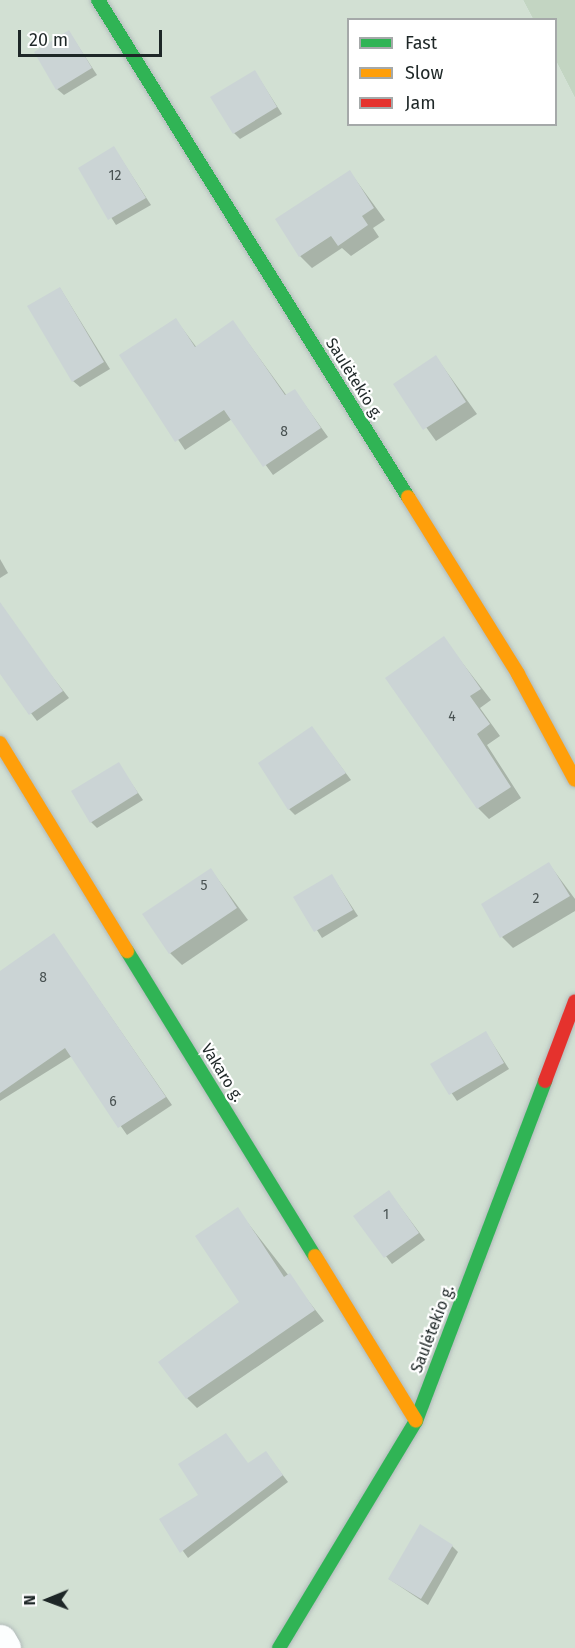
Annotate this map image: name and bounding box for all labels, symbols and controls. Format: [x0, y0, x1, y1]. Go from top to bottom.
scale bar [21, 18, 165, 56]
legend [347, 18, 557, 126]
text: 20 m [29, 29, 68, 51]
text: Fast [405, 32, 437, 54]
text: Slow [405, 62, 443, 84]
text: Jam [405, 92, 436, 114]
house number: 12 [109, 168, 121, 184]
street label: Saulėtekio g. [321, 335, 387, 423]
house number: 8 [280, 424, 288, 440]
house number: 4 [448, 709, 456, 725]
house number: 5 [200, 878, 208, 894]
house number: 2 [533, 891, 539, 907]
house number: 8 [39, 970, 47, 986]
street label: Vakaro g. [197, 1040, 247, 1106]
house number: 6 [109, 1094, 117, 1110]
house number: 1 [383, 1207, 389, 1223]
street label: Saulėtekio g. [407, 1282, 459, 1376]
north arrow [18, 1570, 78, 1630]
text: N [20, 1595, 39, 1606]

